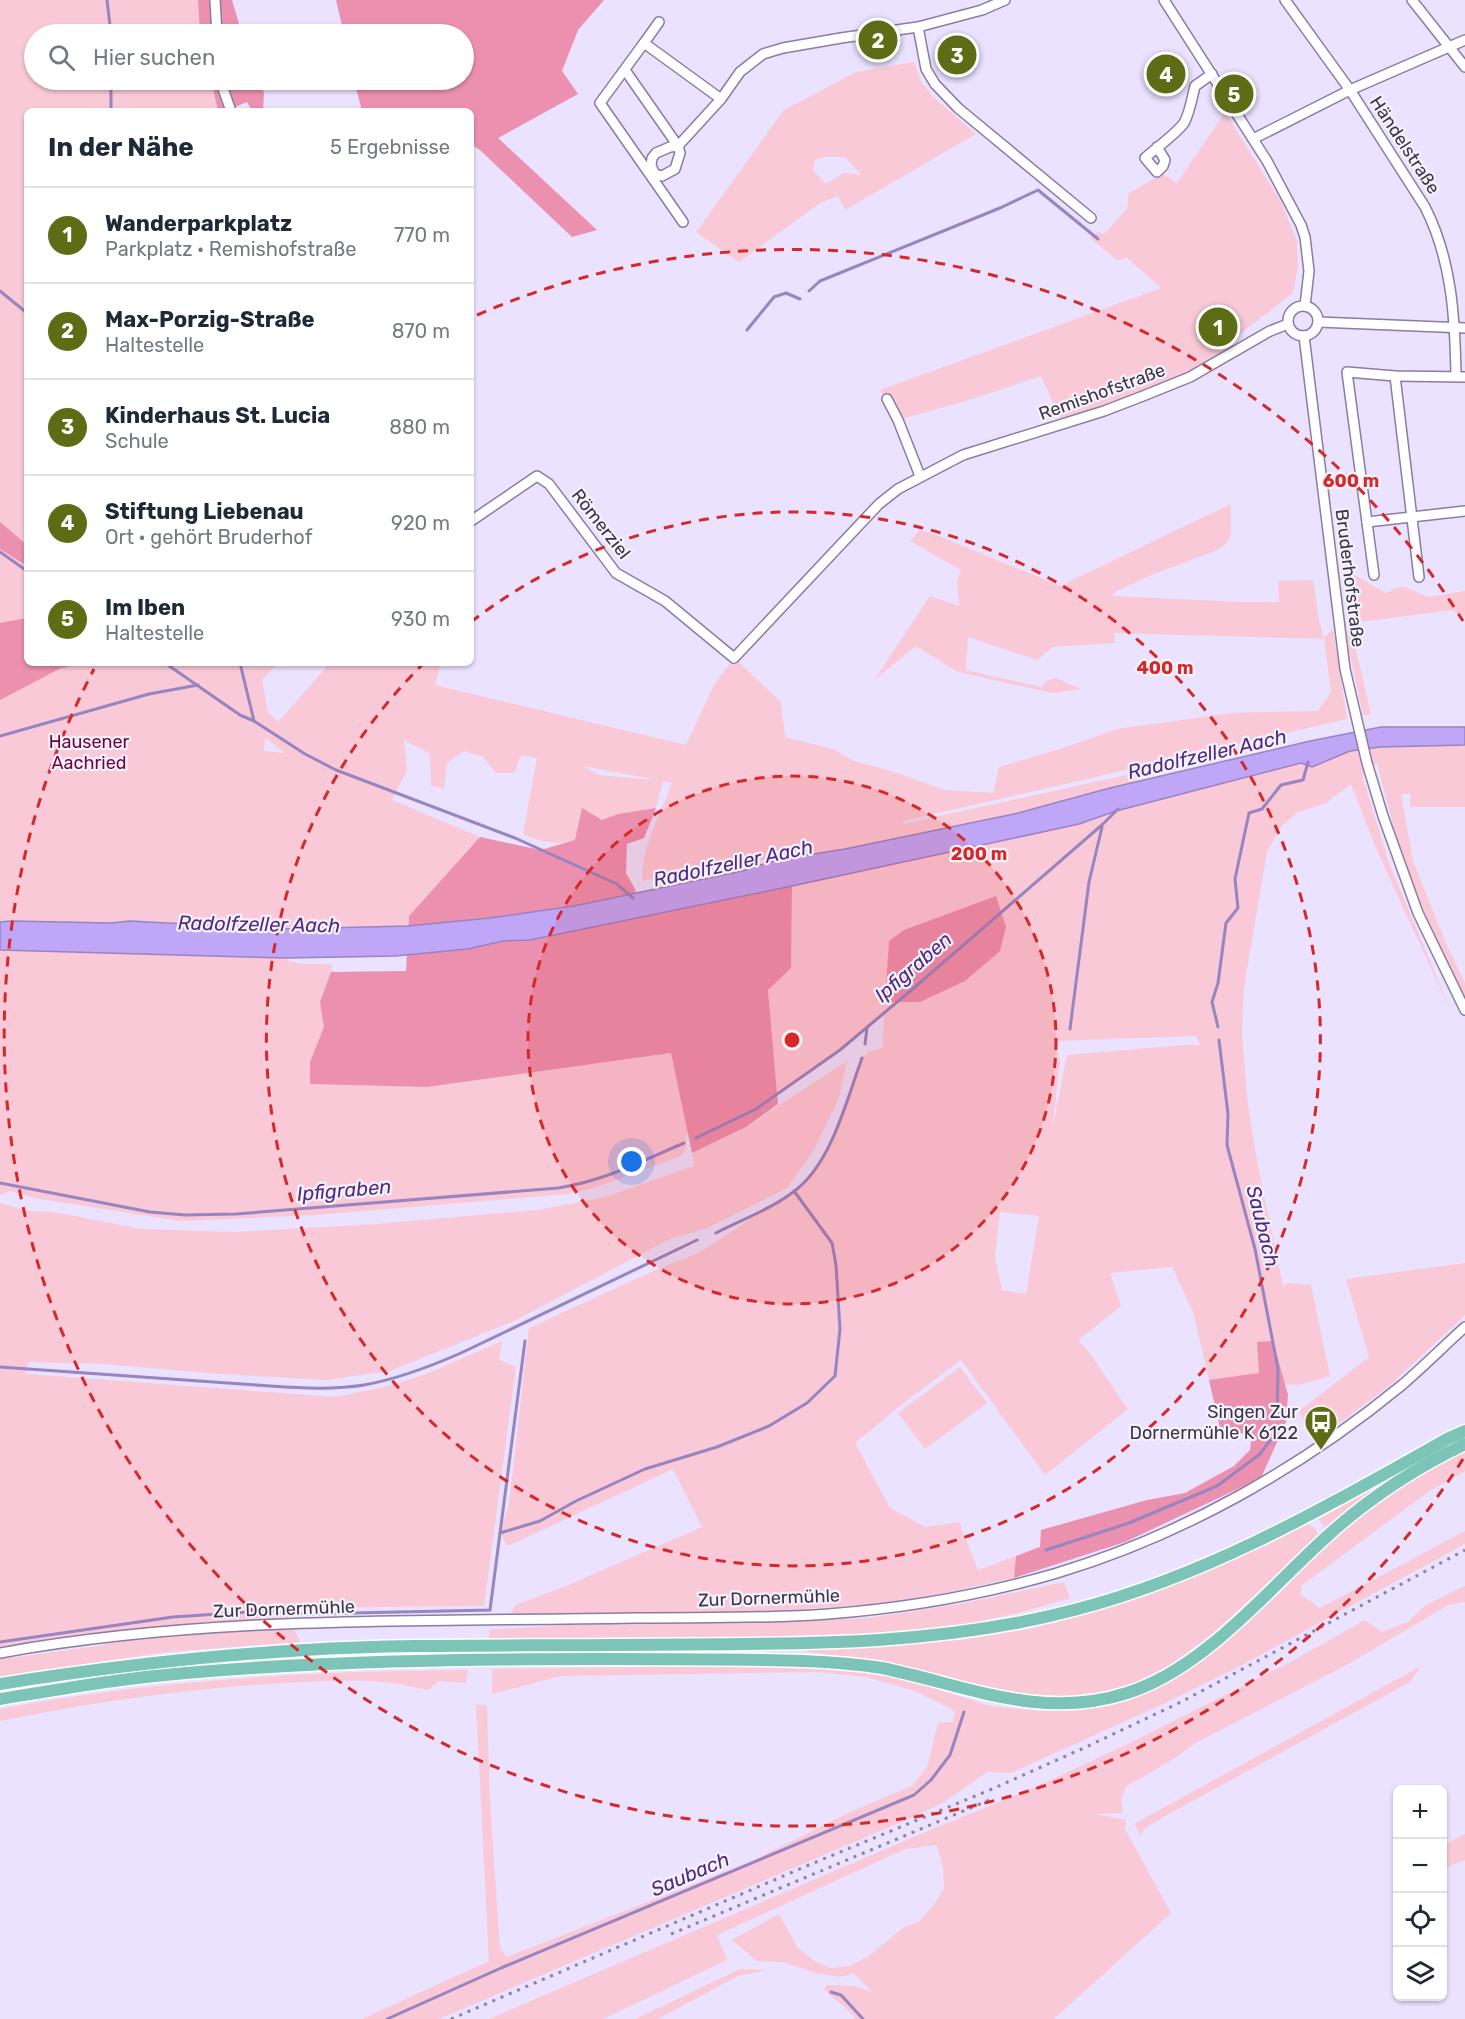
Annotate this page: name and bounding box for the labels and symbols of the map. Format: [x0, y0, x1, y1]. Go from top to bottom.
pin: 2 [858, 18, 898, 63]
pin: 3 [938, 32, 976, 78]
pin: 4 [1146, 52, 1186, 97]
pin: 5 [1214, 72, 1254, 116]
street label: Händelstraße [1365, 92, 1445, 198]
pin: 1 [1198, 304, 1238, 350]
street label: Remishofstraße [1036, 359, 1168, 425]
text: 600 m [1323, 470, 1379, 492]
street label: Römerziel [567, 485, 635, 563]
street label: Bruderhofstraße [1331, 508, 1369, 648]
text: 400 m [1136, 657, 1194, 679]
water label: Radolfzeller Aach [1125, 724, 1289, 784]
park label: Hausener Aachried [49, 731, 130, 774]
water label: Radolfzeller Aach [651, 834, 815, 892]
text: 200 m [951, 843, 1007, 865]
water label: Radolfzeller Aach [177, 911, 341, 937]
water label: Ipfigraben [869, 927, 957, 1007]
centre of rings [782, 1030, 802, 1050]
your location [617, 1147, 646, 1176]
water label: Ipfigraben [296, 1174, 392, 1206]
water label: Saubach [1241, 1183, 1285, 1269]
place label: Singen Zur Dornermühle K 6122 [1130, 1401, 1298, 1444]
bus stop icon: Singen Zur Dornermühle K 6122 [1303, 1404, 1339, 1451]
street label: Zur Dornermühle [698, 1585, 840, 1611]
street label: Zur Dornermühle [213, 1596, 355, 1622]
water label: Saubach [647, 1847, 733, 1901]

